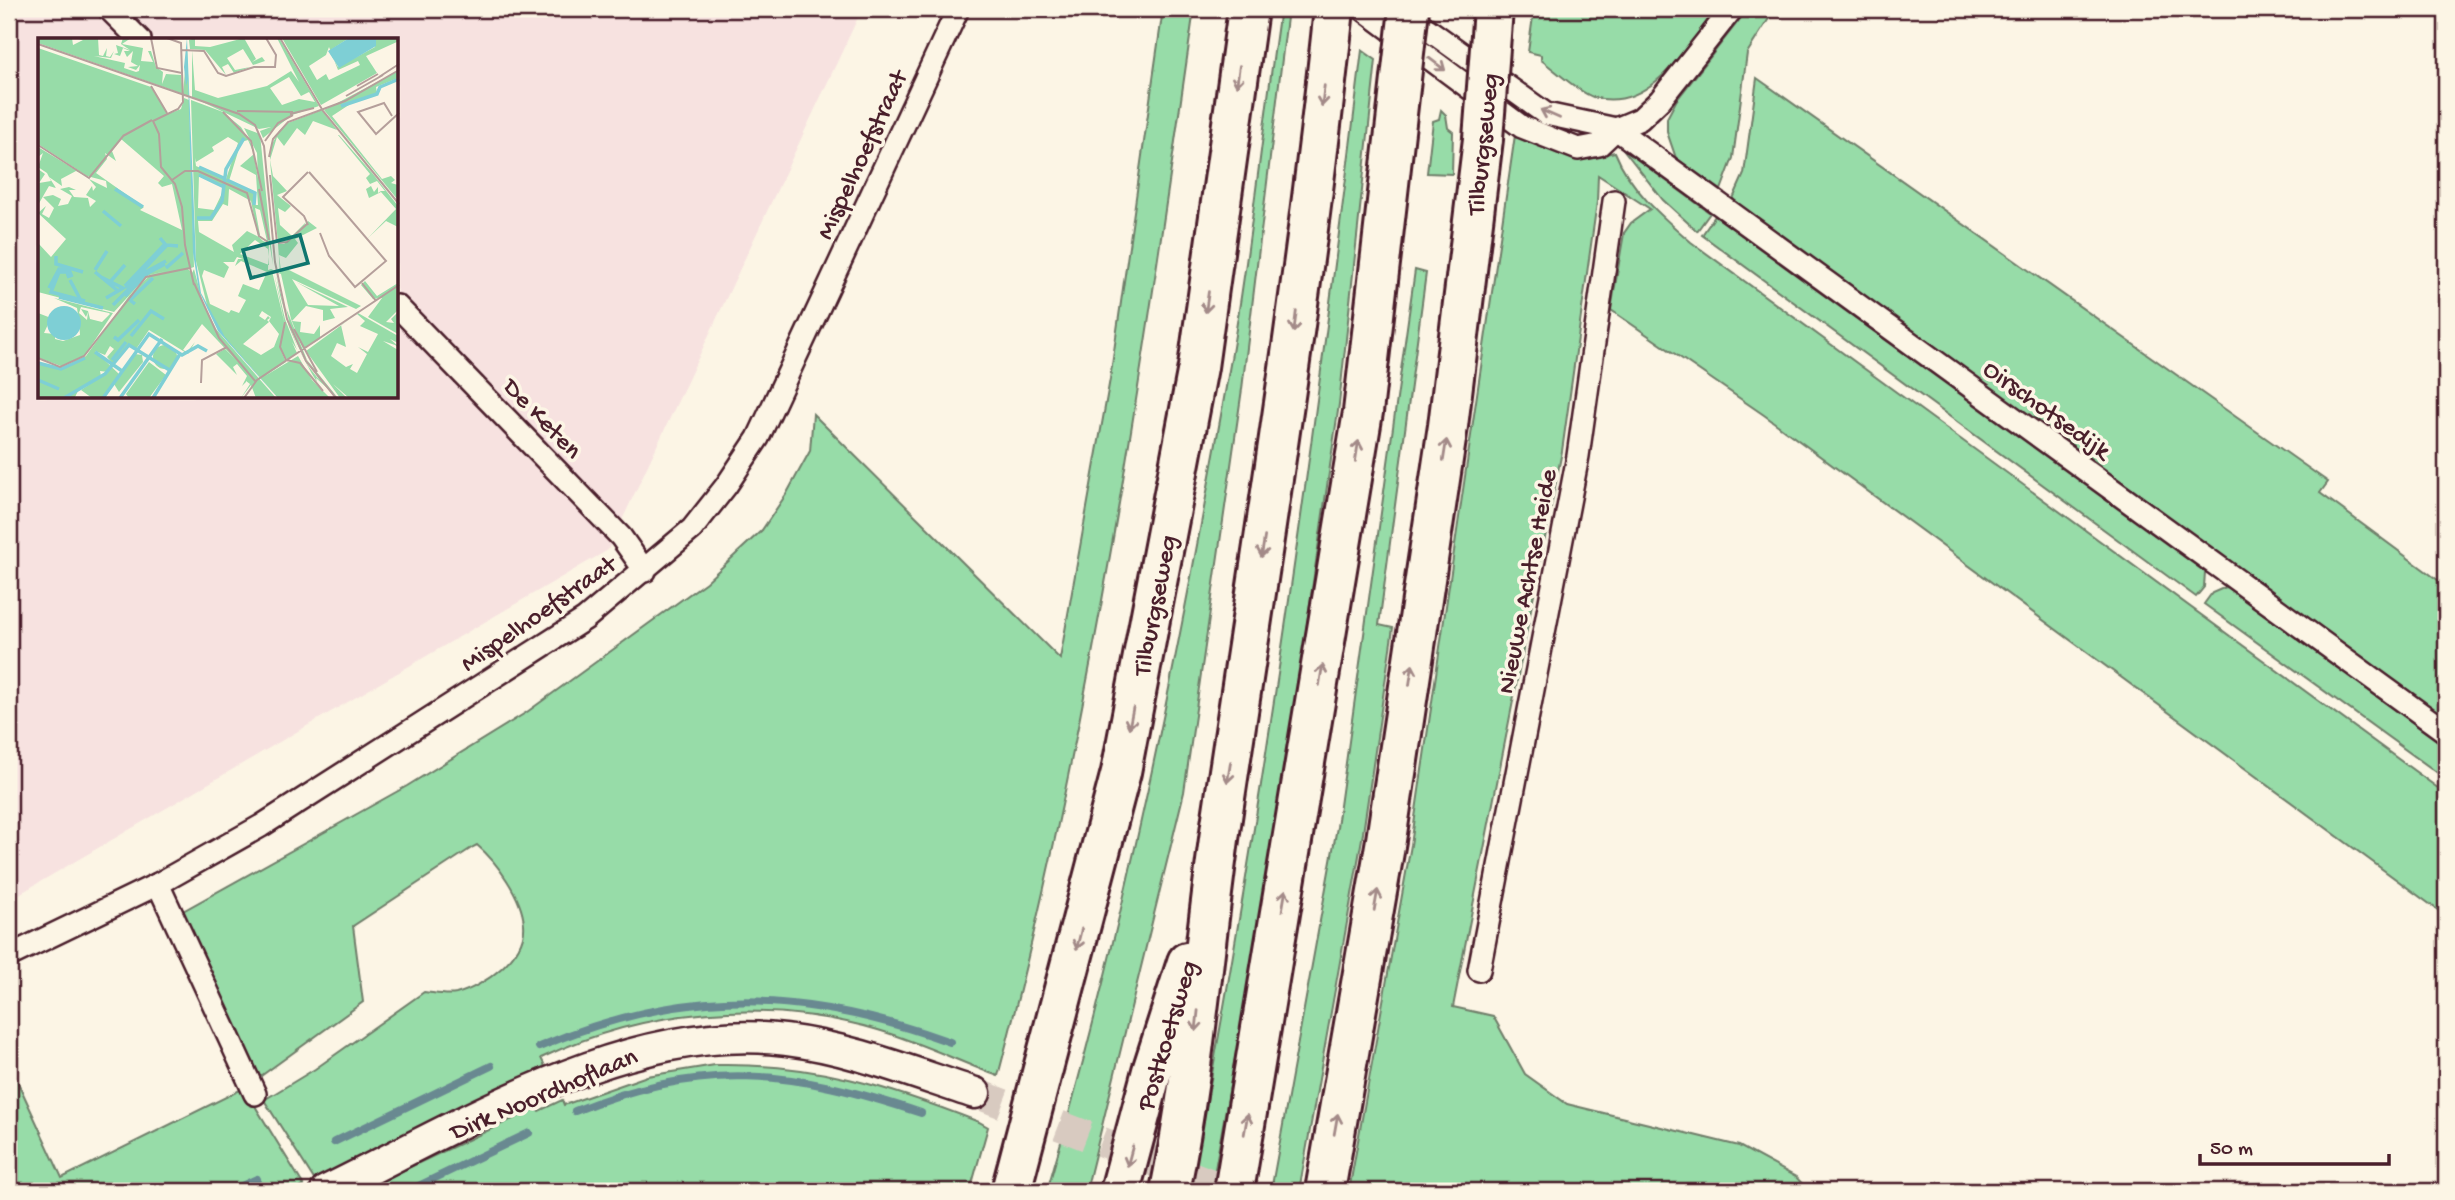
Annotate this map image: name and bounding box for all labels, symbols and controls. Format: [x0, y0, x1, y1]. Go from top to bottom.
inset map [38, 38, 399, 399]
one-way arrow [1427, 57, 1446, 71]
street label: Mispelhoefstraat [811, 64, 918, 245]
one-way arrow [1232, 64, 1245, 87]
street label: Tilburgseweg [1462, 72, 1508, 219]
one-way arrow [1317, 84, 1330, 107]
one-way arrow [1540, 107, 1561, 120]
one-way arrow [1200, 290, 1213, 313]
one-way arrow [1289, 310, 1302, 333]
street label: Oirschotsedijk [1976, 355, 2117, 470]
street label: De Keten [493, 372, 587, 468]
one-way arrow [1439, 439, 1452, 462]
one-way arrow [1351, 440, 1364, 463]
street label: Nieuwe Achtse Heide [1492, 466, 1567, 697]
street label: Tilburgseweg [1128, 533, 1186, 681]
one-way arrow [1256, 535, 1269, 558]
street label: Mispelhoefstraat [456, 549, 625, 681]
one-way arrow [1315, 664, 1328, 687]
one-way arrow [1405, 664, 1418, 687]
one-way arrow [1124, 706, 1138, 729]
one-way arrow [1222, 760, 1235, 783]
one-way arrow [1278, 889, 1291, 912]
one-way arrow [1370, 889, 1383, 912]
one-way arrow [1072, 928, 1085, 950]
street label: Postkoetsweg [1132, 958, 1207, 1116]
one-way arrow [1191, 1009, 1204, 1032]
street label: Dirk Noordhoflaan [445, 1042, 644, 1150]
one-way arrow [1240, 1113, 1253, 1136]
one-way arrow [1330, 1113, 1343, 1136]
scale bar [2200, 1123, 2388, 1167]
text: 50 m [2210, 1138, 2253, 1163]
one-way arrow [1122, 1145, 1135, 1167]

